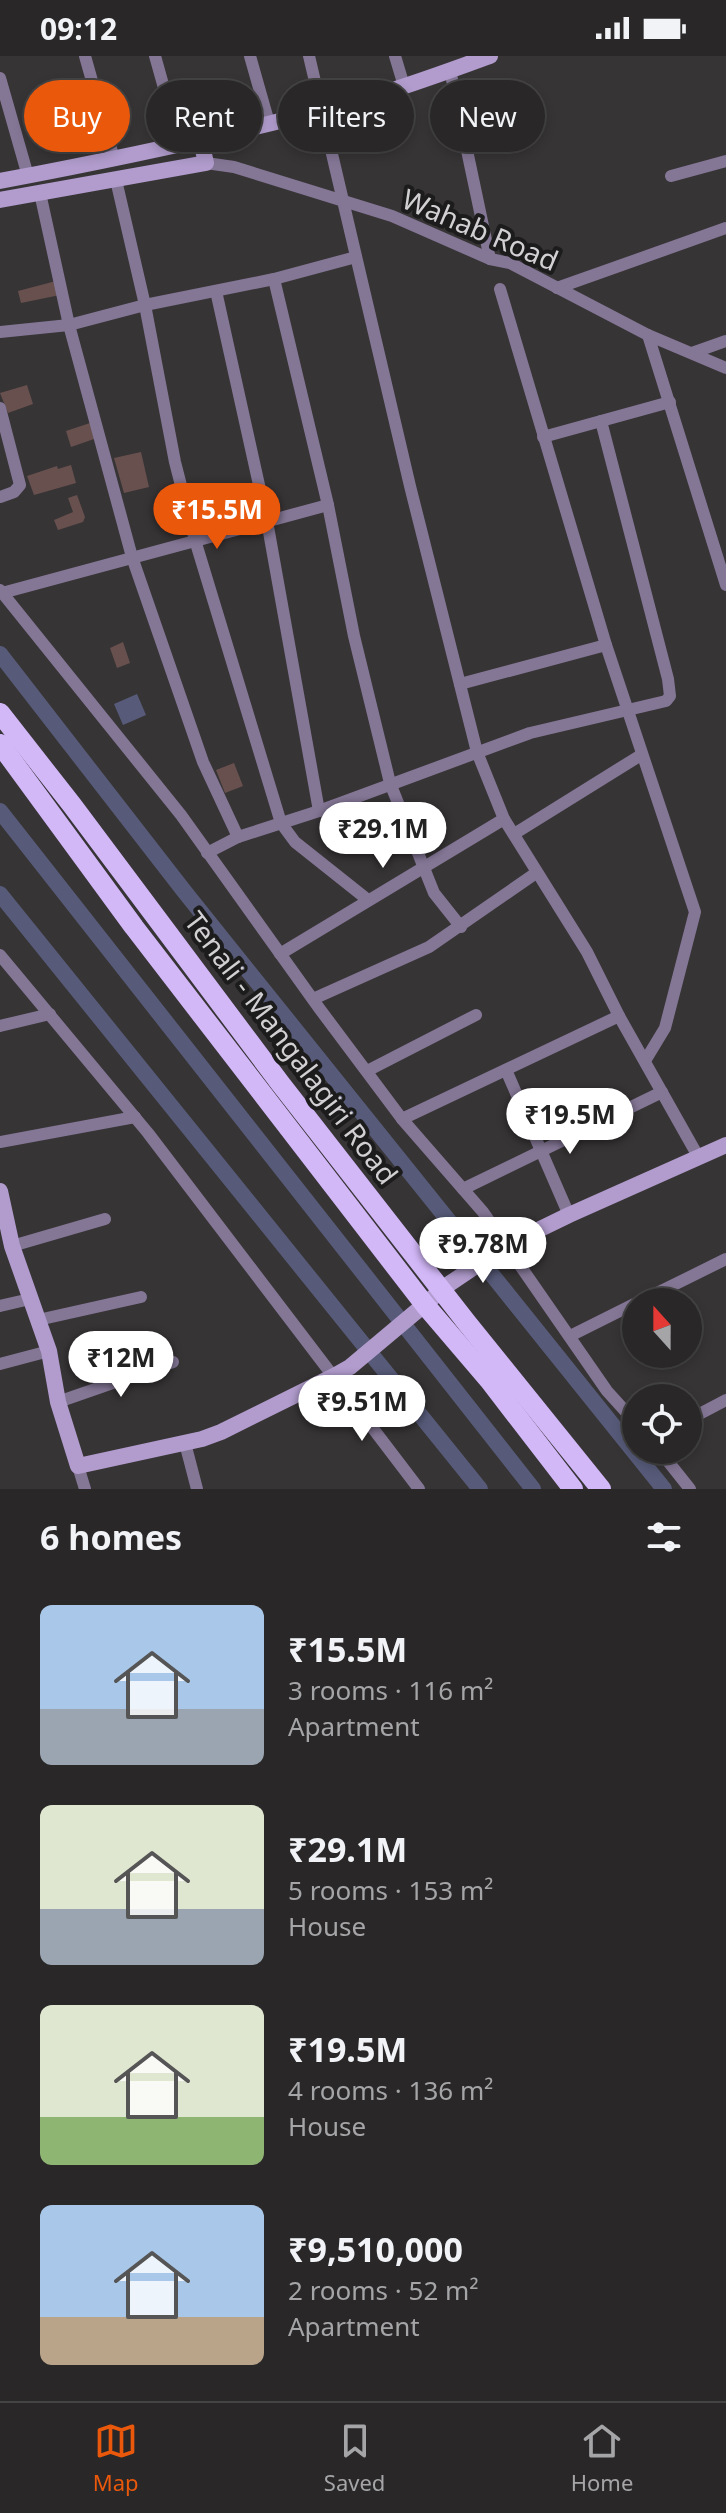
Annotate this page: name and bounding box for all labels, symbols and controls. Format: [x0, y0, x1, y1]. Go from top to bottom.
text: 09:12 [40, 8, 117, 49]
chip: Buy [24, 80, 130, 152]
chip: Rent [146, 80, 262, 152]
chip: Filters [278, 80, 414, 152]
chip: New [430, 80, 545, 152]
street label: Wahab Road [397, 179, 564, 279]
pin: ₹15.5M [152, 483, 282, 551]
text: ₹15.5M [171, 491, 263, 527]
pin: ₹29.1M [318, 802, 448, 870]
text: ₹29.1M [337, 810, 429, 846]
street label: Tenali - Mangalagiri Road [177, 903, 407, 1192]
pin: ₹19.5M [505, 1088, 635, 1156]
text: ₹19.5M [524, 1096, 616, 1132]
pin: ₹9.78M [418, 1217, 548, 1285]
text: ₹9.78M [437, 1225, 529, 1261]
north arrow [622, 1288, 702, 1368]
map controls [622, 1288, 702, 1464]
pin: ₹12M [74, 1331, 168, 1399]
text: ₹12M [86, 1339, 156, 1375]
pin: ₹9.51M [297, 1375, 427, 1443]
text: ₹9.51M [316, 1383, 408, 1419]
button: locate [622, 1384, 702, 1464]
text: 6 homes [40, 1514, 182, 1560]
icon: filters [642, 1515, 686, 1559]
text: ₹15.5M [288, 1626, 407, 1672]
icon: home [104, 1637, 200, 1733]
text: 3 rooms · 116 m² [288, 1672, 493, 1708]
text: Apartment [288, 1708, 420, 1744]
text: ₹29.1M [288, 1826, 407, 1872]
icon: home [104, 1837, 200, 1933]
text: 5 rooms · 153 m² [288, 1872, 493, 1908]
text: House [288, 1908, 366, 1944]
text: ₹19.5M [288, 2026, 407, 2072]
icon: home [104, 2037, 200, 2133]
text: 4 rooms · 136 m² [288, 2072, 493, 2108]
text: House [288, 2108, 366, 2144]
text: ₹9,510,000 [288, 2226, 463, 2272]
icon: home [104, 2237, 200, 2333]
text: 2 rooms · 52 m² [288, 2272, 478, 2308]
text: Apartment [288, 2308, 420, 2344]
tab: Map [93, 2419, 139, 2497]
tab: Saved [324, 2419, 385, 2497]
tab: Home [571, 2419, 633, 2497]

